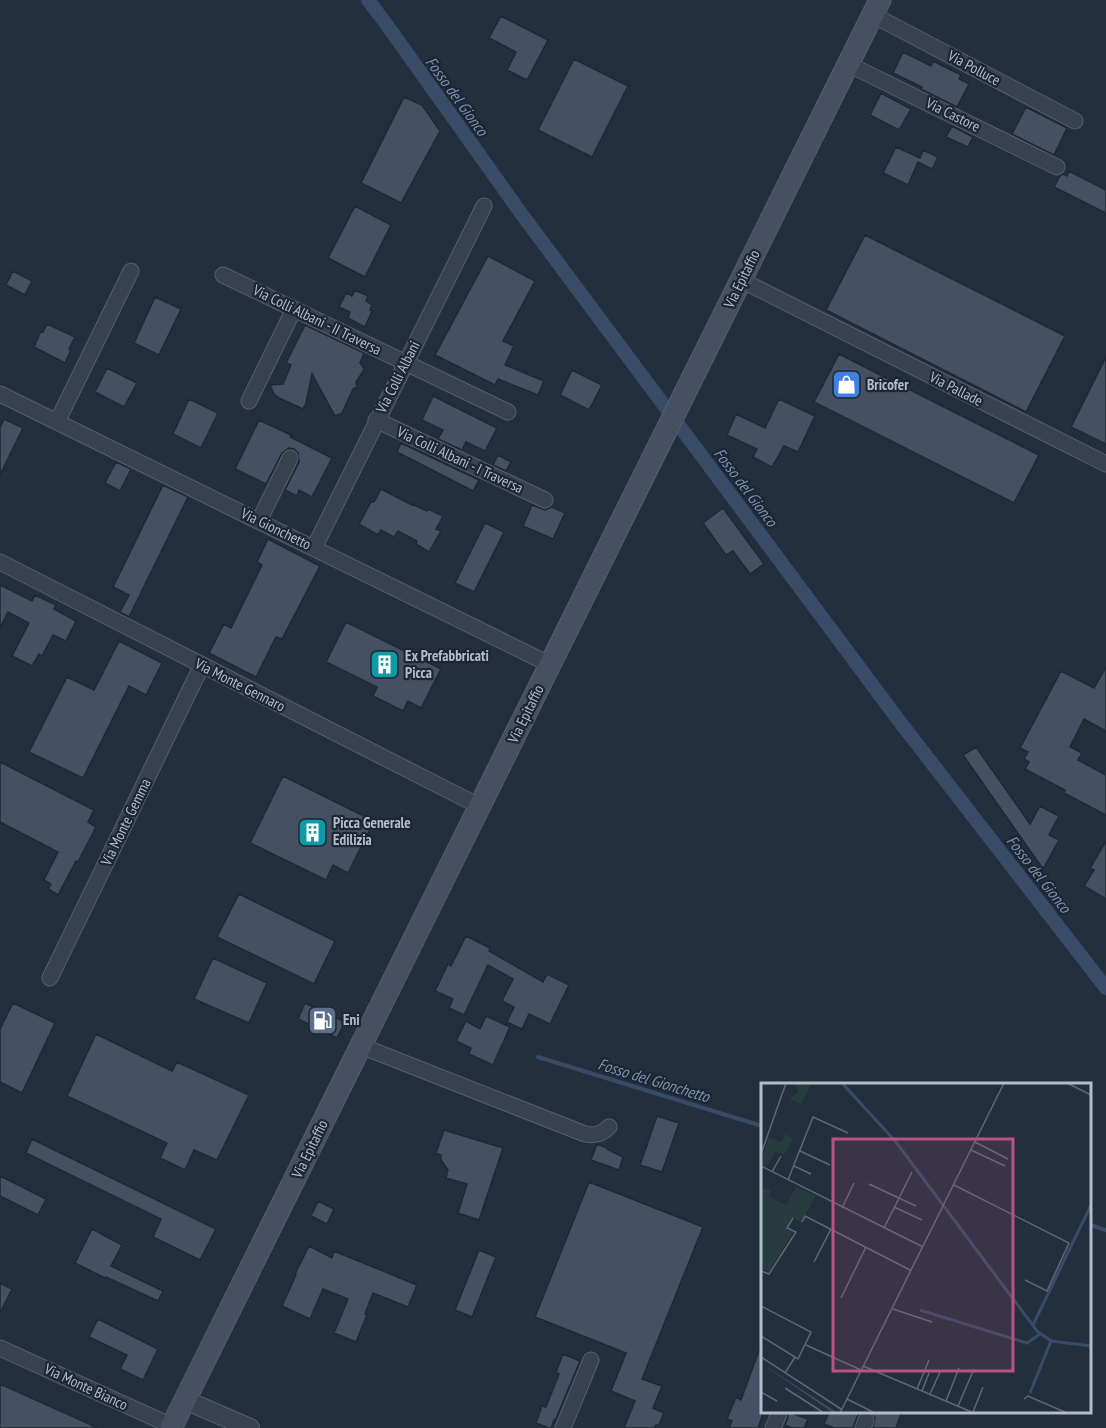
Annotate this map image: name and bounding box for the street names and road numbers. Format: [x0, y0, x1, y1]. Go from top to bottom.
street label: Via Polluce [944, 45, 1004, 89]
street label: Via Castore [922, 93, 983, 136]
street label: Via Epitaffio [719, 246, 764, 312]
street label: Via Colli Albani - II Traversa [249, 280, 384, 359]
street label: Via Colli Albani [371, 338, 424, 417]
street label: Via Pallade [925, 367, 986, 410]
street label: Via Colli Albani - I Traversa [393, 422, 526, 497]
street label: Via Gionchetto [237, 503, 314, 554]
street label: Via Monte Gennaro [191, 653, 289, 715]
street label: Via Epitaffio [503, 681, 548, 747]
street label: Via Monte Gemma [96, 775, 155, 869]
street label: Via Epitaffio [287, 1116, 332, 1182]
street label: Via Monte Bianco [41, 1359, 131, 1414]

